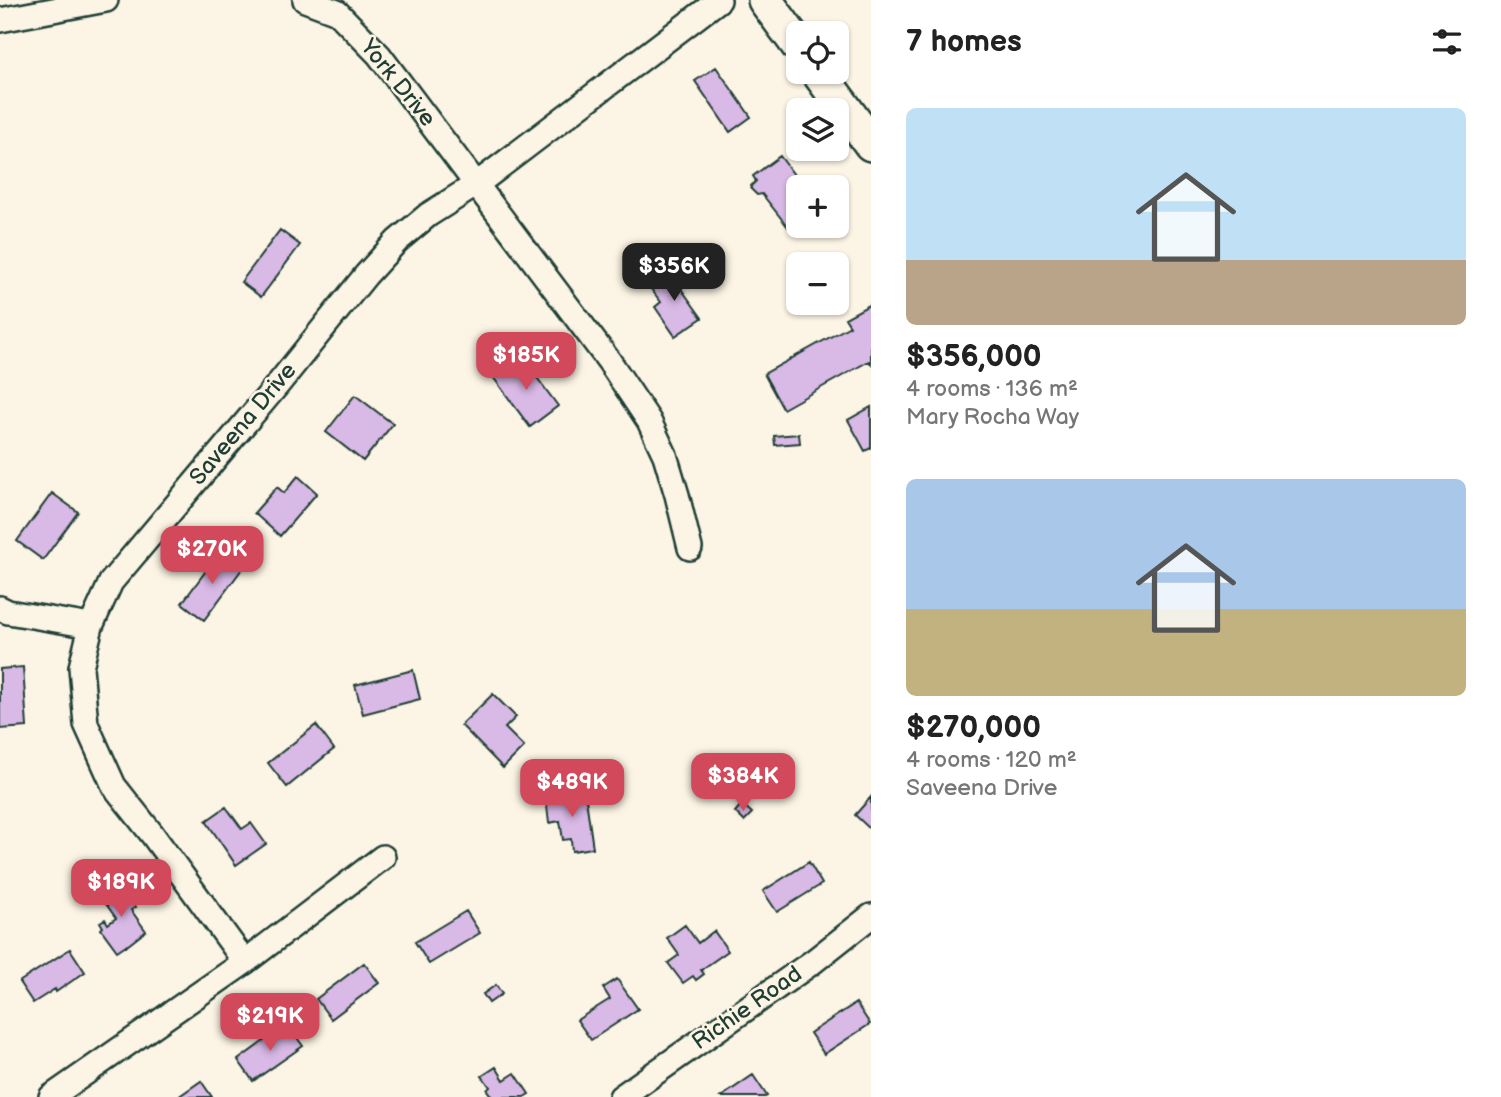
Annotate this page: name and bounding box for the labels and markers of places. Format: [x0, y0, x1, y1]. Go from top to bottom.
pin: $356K [625, 244, 723, 303]
pin: $185K [477, 332, 575, 392]
pin: $270K [163, 526, 261, 586]
pin: $384K [694, 754, 792, 813]
pin: $489K [523, 760, 621, 819]
pin: $189K [72, 860, 170, 919]
pin: $219K [221, 993, 319, 1053]

